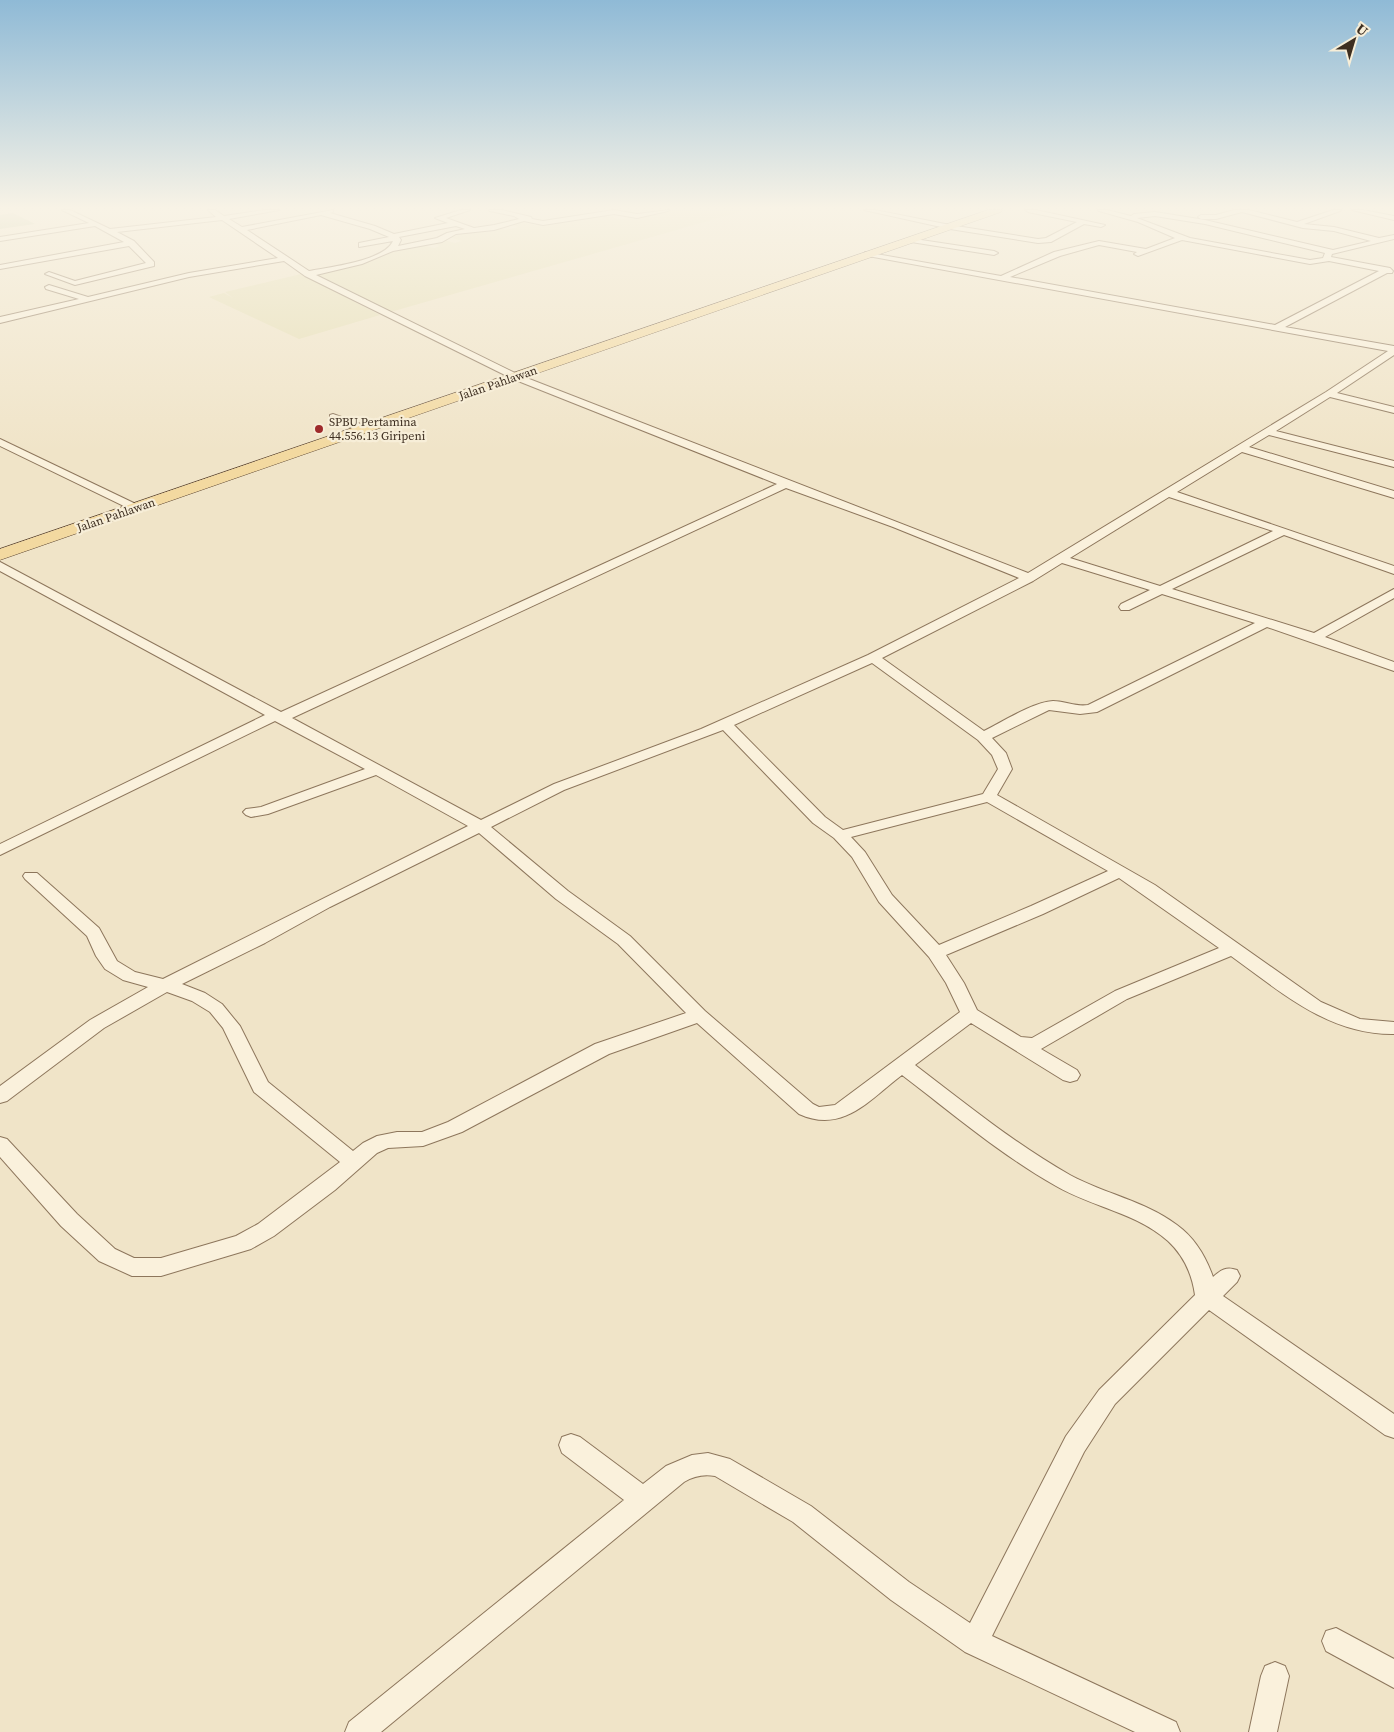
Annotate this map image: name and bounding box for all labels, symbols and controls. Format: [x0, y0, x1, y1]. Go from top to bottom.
north arrow [1329, 15, 1379, 65]
text: U [1352, 19, 1372, 41]
street label: Jalan Pahlawan [456, 362, 539, 404]
place label: SPBU Pertamina 44.556.13 Giripeni [329, 414, 426, 444]
marker: SPBU Pertamina 44.556.13 Giripeni [313, 423, 325, 435]
street label: Jalan Pahlawan [74, 494, 157, 536]

